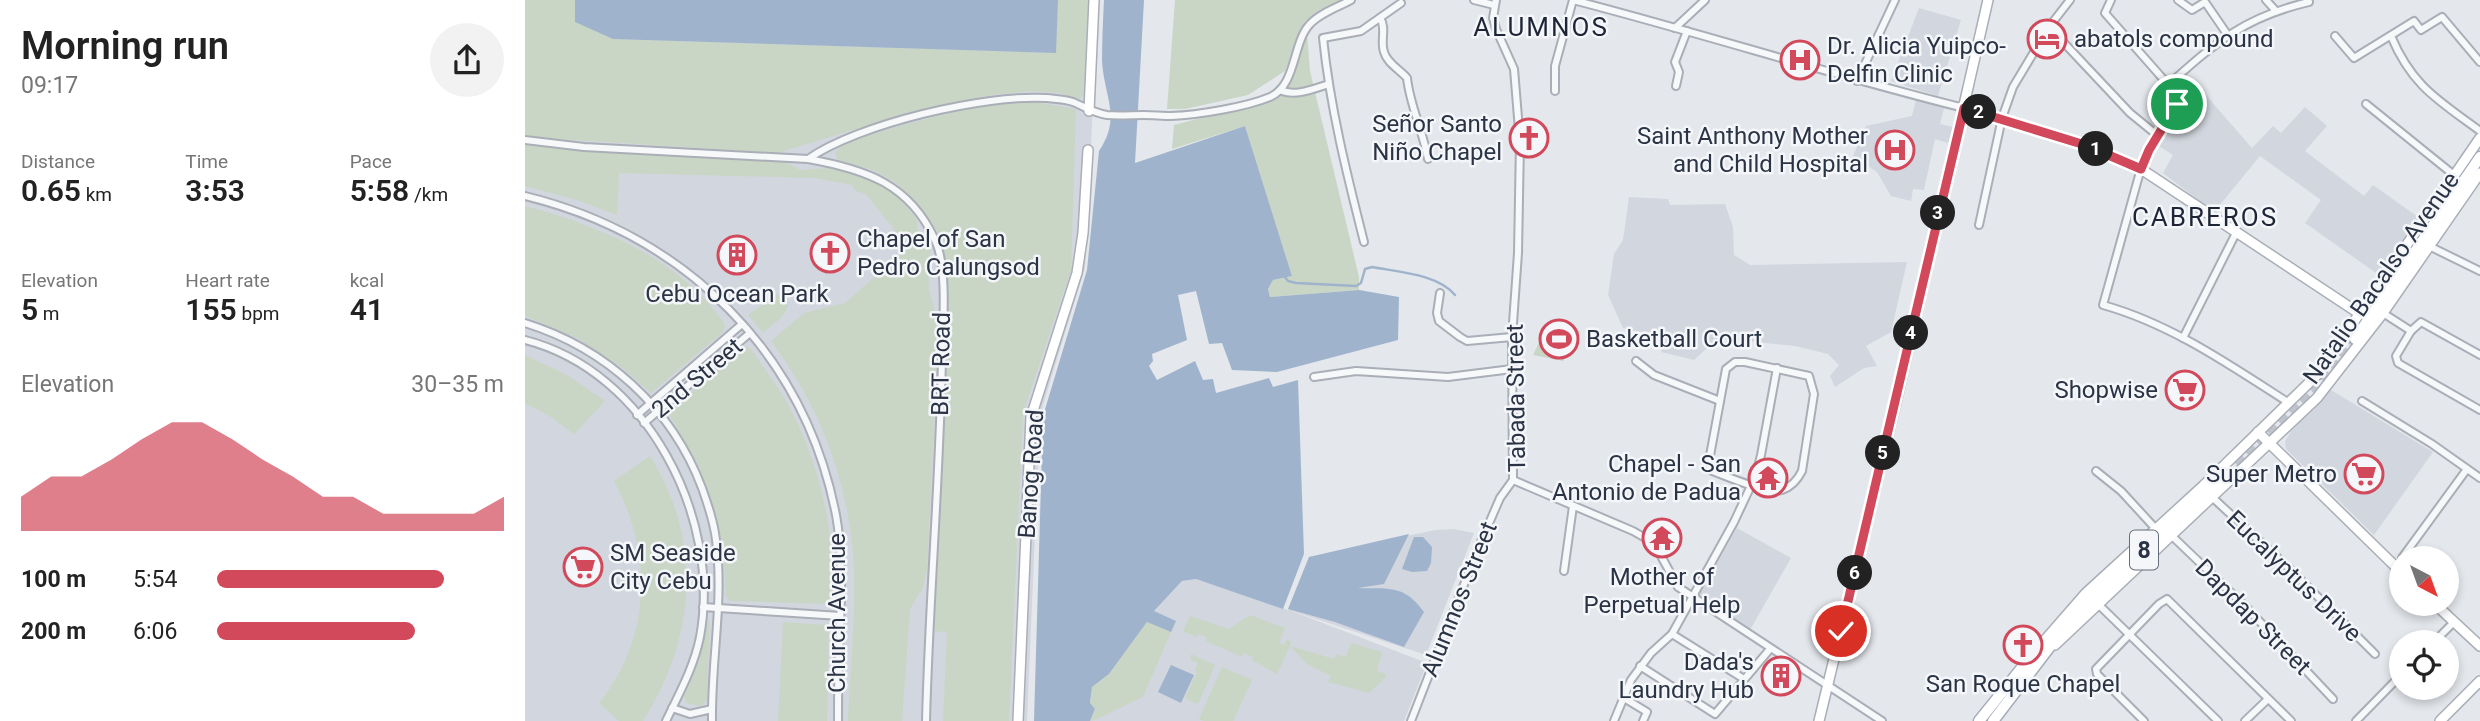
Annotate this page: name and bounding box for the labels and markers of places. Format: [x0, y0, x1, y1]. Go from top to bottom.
hotel icon: abatols compound [2026, 18, 2068, 60]
place label: abatols compound [2074, 25, 2274, 53]
place label: Dr. Alicia Yuipco- Delfin Clinic [1827, 32, 2006, 88]
hospital icon: Dr. Alicia Yuipco- Delfin Clinic [1779, 39, 1821, 81]
pin [2147, 74, 2207, 134]
pin: 2 [1961, 94, 1997, 130]
place label: Señor Santo Niño Chapel [1372, 110, 1502, 166]
church icon: Señor Santo Niño Chapel [1508, 117, 1550, 159]
place label: Saint Anthony Mother and Child Hospital [1637, 122, 1868, 178]
hospital icon: Saint Anthony Mother and Child Hospital [1874, 129, 1916, 171]
pin: 1 [2079, 132, 2113, 166]
pin: 3 [1921, 196, 1955, 230]
place label: Chapel of San Pedro Calungsod [857, 225, 1040, 281]
church icon: Chapel of San Pedro Calungsod [809, 232, 851, 274]
building icon: Cebu Ocean Park [716, 234, 758, 276]
place label: Cebu Ocean Park [645, 280, 830, 308]
pin: 4 [1893, 316, 1929, 350]
sports icon: Basketball Court [1538, 318, 1580, 360]
place label: Basketball Court [1586, 325, 1762, 353]
supermarket icon: Shopwise [2164, 369, 2206, 411]
place label: Shopwise [2054, 376, 2158, 404]
pin: 5 [1865, 435, 1901, 470]
place label: Chapel - San Antonio de Padua [1552, 450, 1741, 506]
supermarket icon: Super Metro [2343, 453, 2385, 495]
temple icon: Chapel - San Antonio de Padua [1747, 457, 1789, 499]
place label: Super Metro [2206, 460, 2337, 488]
temple icon: Mother of Perpetual Help [1641, 517, 1683, 559]
place label: SM Seaside City Cebu [610, 539, 736, 595]
supermarket icon: SM Seaside City Cebu [562, 546, 604, 588]
pin: 6 [1837, 556, 1873, 590]
place label: Mother of Perpetual Help [1583, 563, 1741, 619]
pin [1811, 601, 1871, 661]
church icon: San Roque Chapel [2002, 624, 2044, 666]
place label: Dada's Laundry Hub [1619, 648, 1754, 704]
building icon: Dada's Laundry Hub [1760, 655, 1802, 697]
place label: San Roque Chapel [1926, 670, 2120, 698]

